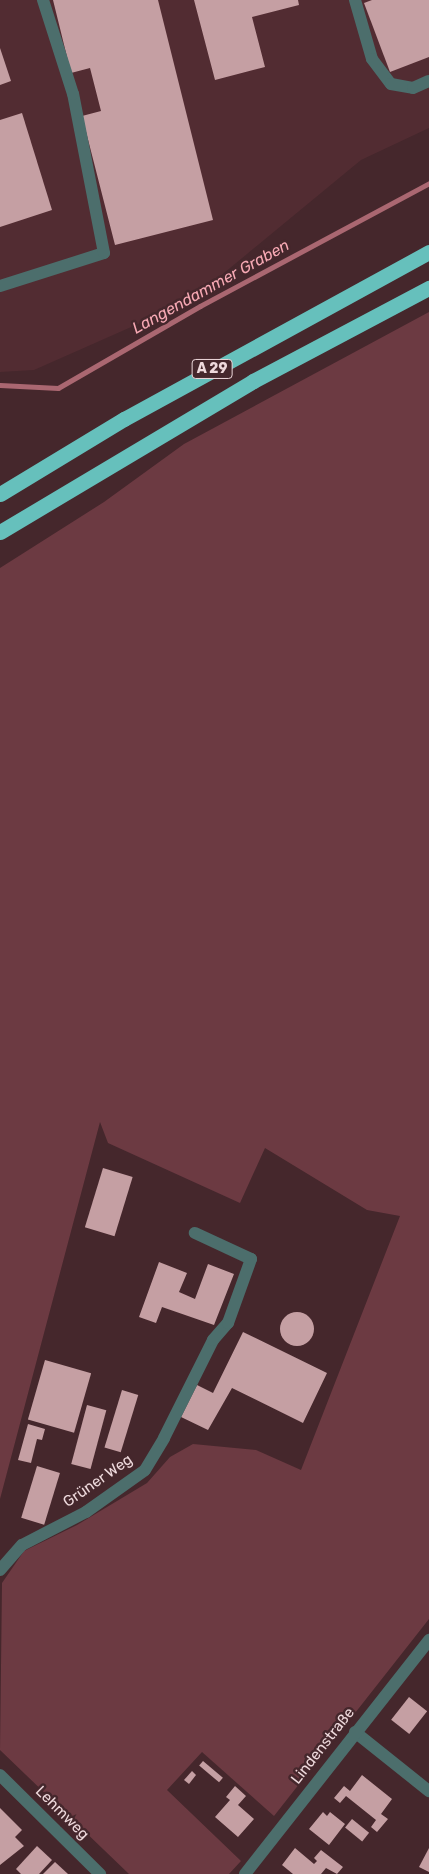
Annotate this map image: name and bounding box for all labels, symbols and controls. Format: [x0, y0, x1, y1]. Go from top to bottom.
water label: Langendammer Graben [129, 236, 293, 338]
road number: A 29 [191, 358, 233, 380]
street label: Grüner Weg [60, 1450, 136, 1512]
street label: Lindenstraße [288, 1704, 358, 1788]
street label: Lehmweg [32, 1783, 92, 1843]

